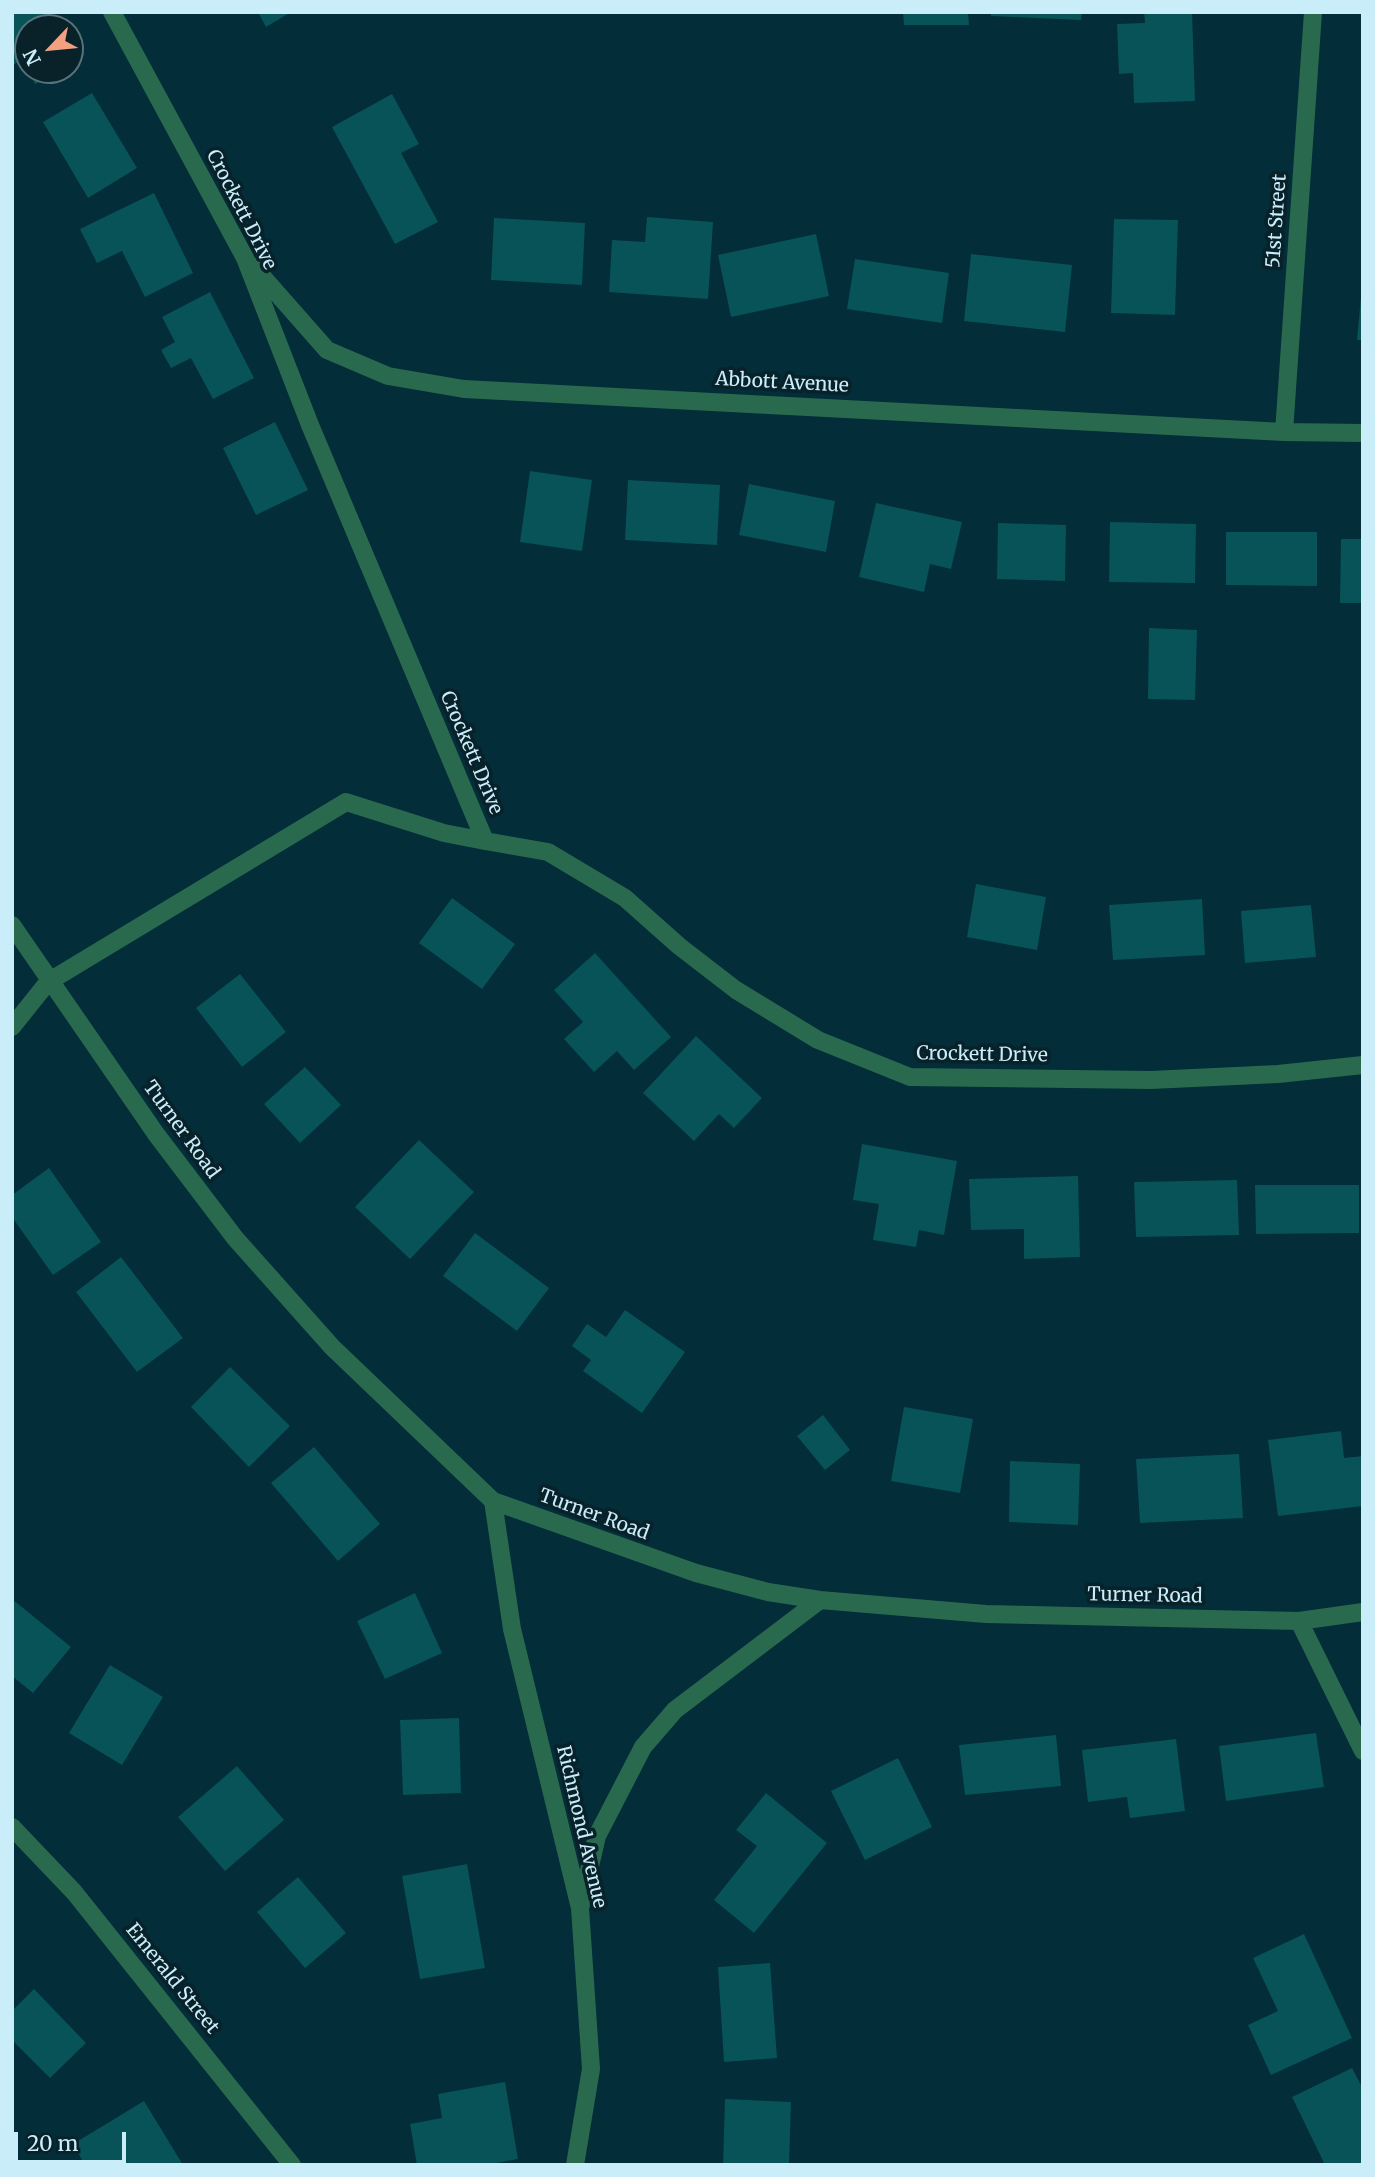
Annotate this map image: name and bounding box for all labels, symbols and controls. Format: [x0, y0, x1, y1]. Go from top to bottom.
north arrow [14, 14, 84, 84]
text: N [18, 45, 46, 69]
street label: Crockett Drive [201, 146, 281, 274]
street label: 51st Street [1262, 173, 1292, 269]
street label: Abbott Avenue [715, 368, 849, 398]
street label: Crockett Drive [435, 688, 507, 818]
street label: Crockett Drive [916, 1042, 1048, 1068]
street label: Turner Road [138, 1077, 224, 1183]
street label: Turner Road [536, 1485, 652, 1545]
street label: Turner Road [1087, 1584, 1203, 1608]
street label: Richmond Avenue [551, 1743, 611, 1911]
street label: Emerald Street [120, 1919, 224, 2039]
scale bar [18, 2118, 130, 2162]
text: 20 m [27, 2130, 78, 2157]

